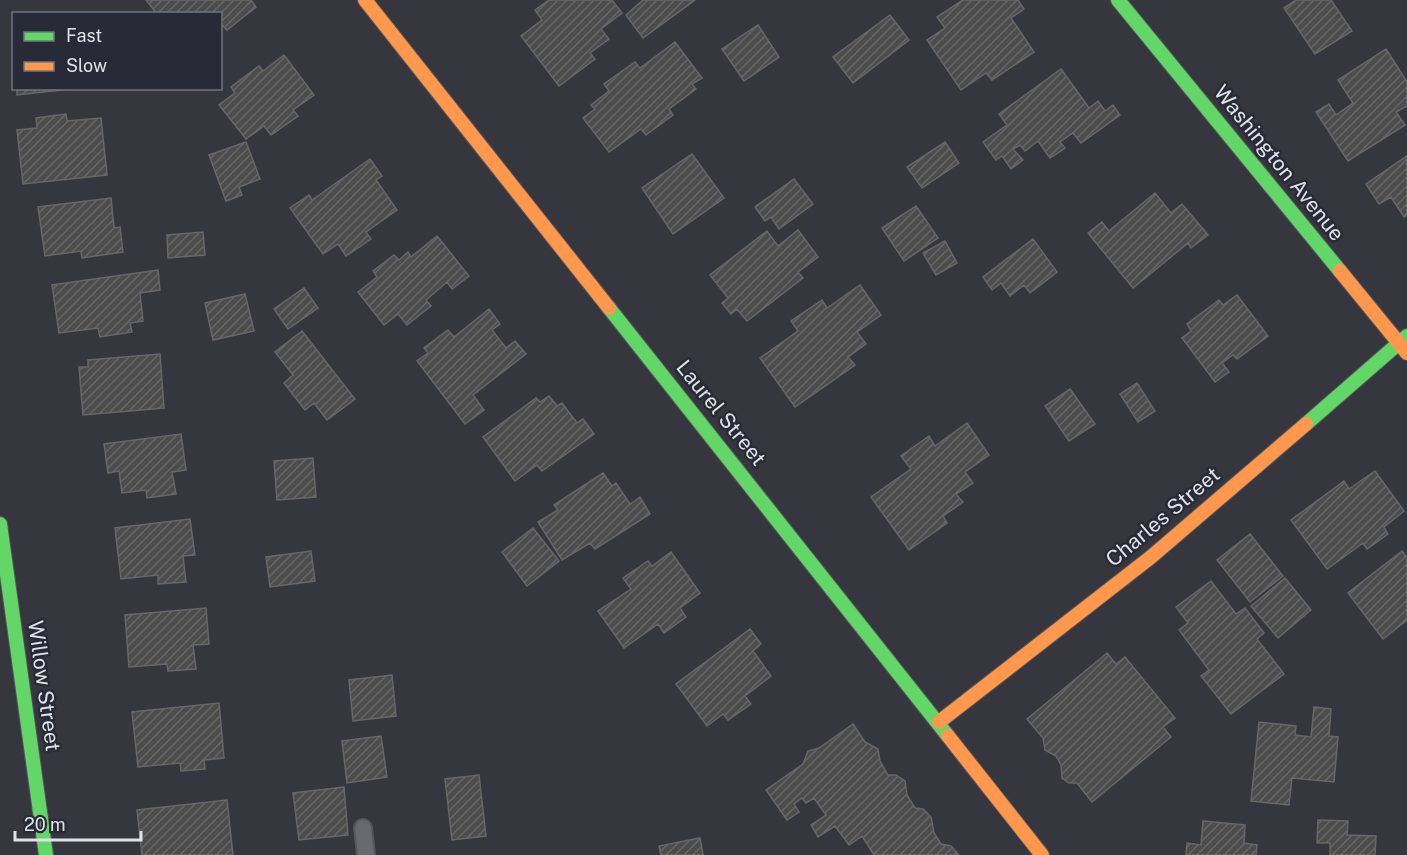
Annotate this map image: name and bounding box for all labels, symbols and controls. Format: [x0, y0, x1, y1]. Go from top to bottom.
legend [12, 12, 222, 90]
text: Fast [66, 25, 102, 46]
text: Slow [66, 55, 107, 76]
street label: Washington Avenue [1209, 80, 1350, 246]
street label: Laurel Street [671, 355, 772, 470]
street label: Charles Street [1101, 462, 1225, 572]
street label: Willow Street [23, 619, 66, 753]
scale bar [15, 804, 141, 842]
text: 20 m [24, 814, 66, 835]

